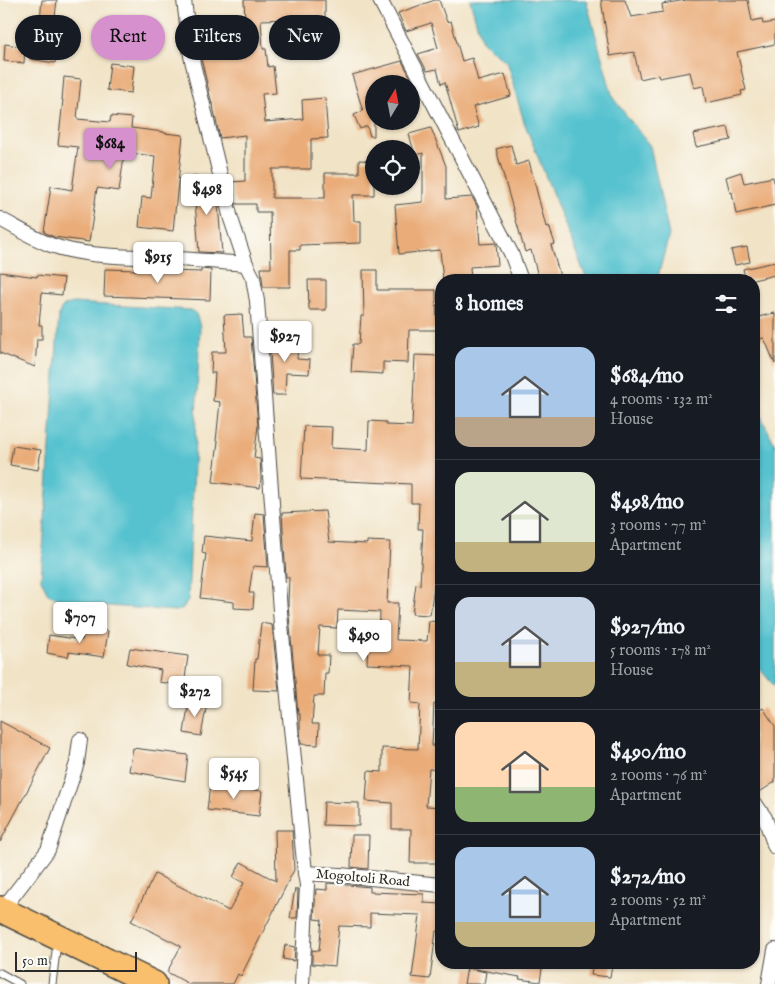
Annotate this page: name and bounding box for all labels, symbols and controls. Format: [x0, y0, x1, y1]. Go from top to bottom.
chip: Buy [15, 15, 81, 60]
chip: Rent [91, 15, 165, 60]
chip: Filters [175, 15, 259, 60]
chip: New [269, 15, 340, 60]
north arrow [365, 75, 420, 130]
map controls [365, 75, 420, 195]
pin: $684 [80, 128, 140, 170]
text: $684 [95, 134, 125, 154]
button: locate [365, 140, 420, 195]
pin: $498 [177, 174, 237, 216]
text: $498 [192, 180, 222, 200]
pin: $915 [128, 242, 188, 284]
text: $915 [144, 248, 172, 268]
icon: filters [712, 290, 740, 318]
text: 8 homes [455, 291, 523, 318]
pin: $927 [255, 320, 315, 363]
text: $927 [270, 327, 300, 347]
text: $684/mo [610, 363, 684, 390]
icon: home [495, 367, 555, 427]
text: 4 rooms · 132 m² [610, 390, 713, 410]
text: House [610, 410, 653, 430]
text: $498/mo [610, 489, 684, 516]
icon: home [495, 492, 555, 552]
text: 3 rooms · 77 m² [610, 516, 706, 536]
text: Apartment [610, 536, 681, 556]
pin: $707 [50, 602, 110, 644]
text: $707 [64, 608, 96, 628]
text: $927/mo [610, 614, 685, 641]
icon: home [495, 617, 555, 677]
pin: $490 [334, 620, 394, 662]
text: $490 [348, 626, 380, 646]
text: 5 rooms · 178 m² [610, 641, 711, 661]
text: House [610, 661, 653, 681]
pin: $272 [165, 676, 225, 718]
text: $272 [179, 682, 211, 702]
text: $490/mo [610, 739, 686, 766]
icon: home [495, 742, 555, 802]
pin: $545 [204, 758, 264, 800]
text: $545 [220, 764, 248, 784]
text: 2 rooms · 76 m² [610, 766, 707, 786]
text: Apartment [610, 786, 681, 806]
text: $272/mo [610, 864, 686, 891]
street label: Mogoltoli Road [315, 865, 411, 891]
icon: home [495, 867, 555, 927]
text: 2 rooms · 52 m² [610, 891, 706, 911]
text: Apartment [610, 911, 681, 931]
scale bar [15, 949, 138, 972]
text: 50 m [22, 952, 48, 970]

